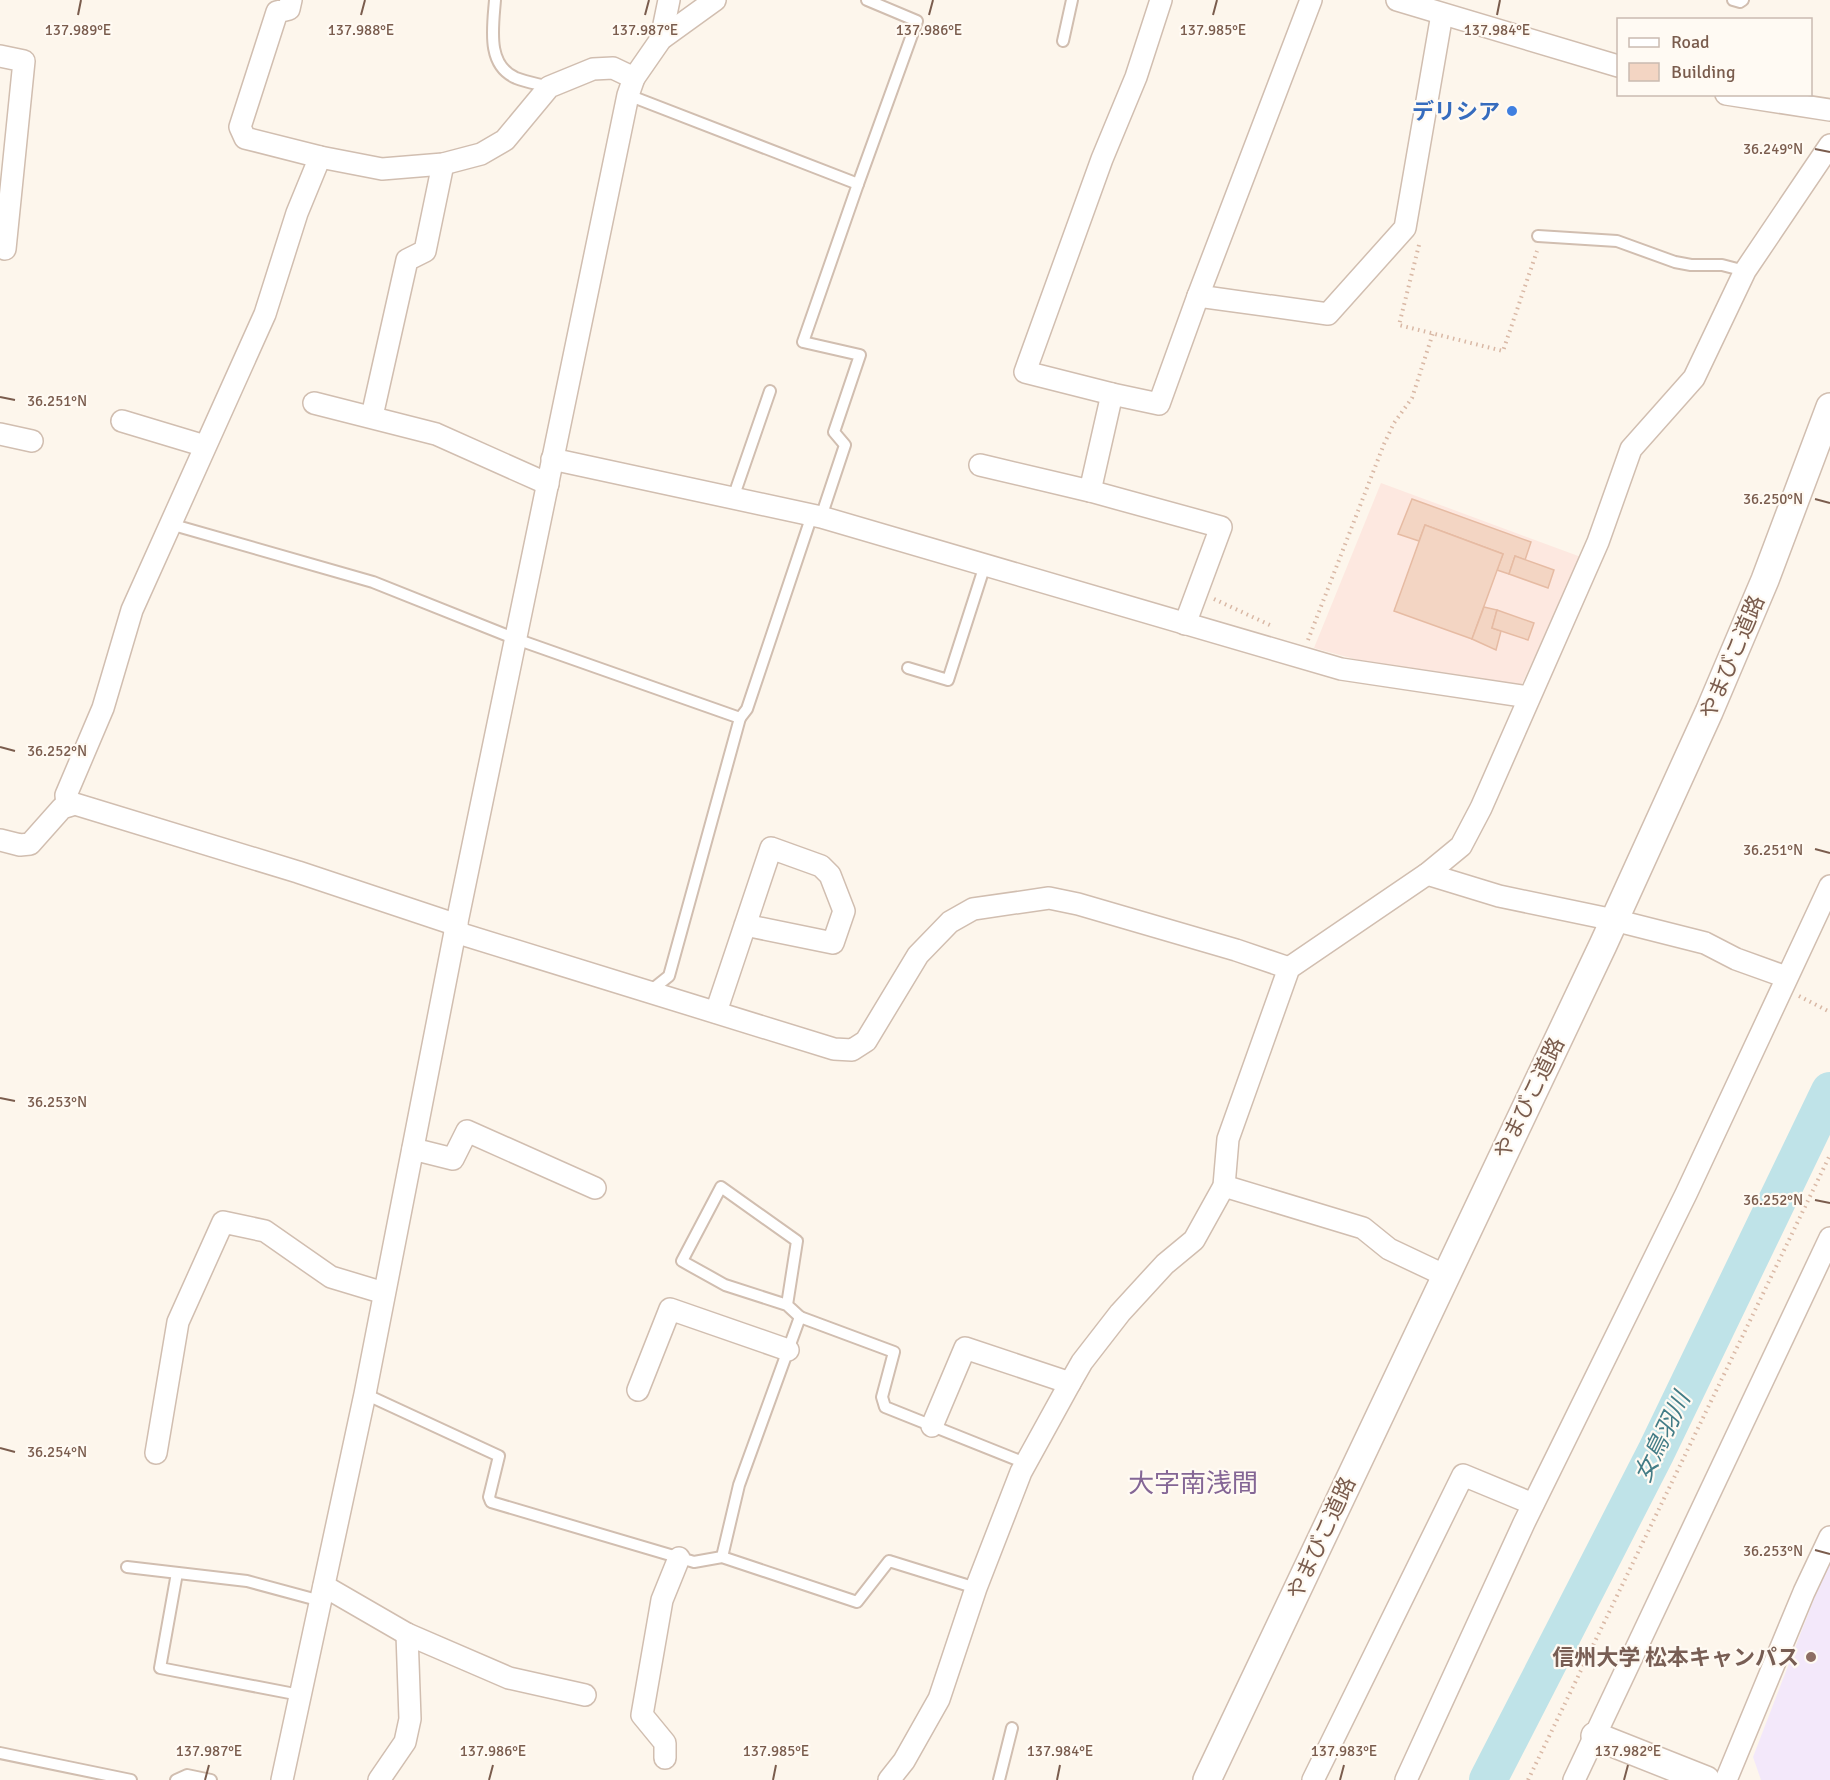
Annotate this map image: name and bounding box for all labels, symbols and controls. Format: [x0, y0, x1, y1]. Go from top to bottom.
legend [1617, 18, 1812, 96]
text: 137.989°E [45, 21, 111, 39]
text: 137.988°E [328, 21, 394, 39]
text: 137.987°E [612, 21, 678, 39]
text: 137.986°E [896, 21, 962, 39]
text: 137.985°E [1180, 21, 1246, 39]
text: 137.984°E [1464, 21, 1530, 39]
text: Road [1671, 31, 1710, 53]
text: Building [1671, 61, 1735, 83]
place label: デリシア [1412, 98, 1500, 125]
marker: デリシア [1505, 104, 1519, 118]
text: 36.249°N [1743, 140, 1803, 158]
text: 36.251°N [27, 392, 87, 410]
text: 36.250°N [1743, 490, 1803, 508]
street label: やまびこ道路 [1694, 591, 1770, 723]
text: 36.252°N [27, 742, 87, 760]
text: 36.251°N [1743, 841, 1803, 859]
street label: やまびこ道路 [1488, 1033, 1570, 1163]
text: 36.253°N [27, 1093, 87, 1111]
text: 36.252°N [1743, 1191, 1803, 1209]
water label: 女鳥羽川 [1627, 1385, 1698, 1487]
text: 36.254°N [27, 1443, 87, 1461]
district label: 大字南浅間 [1128, 1468, 1258, 1500]
street label: やまびこ道路 [1281, 1472, 1361, 1604]
text: 36.253°N [1743, 1542, 1803, 1560]
place label: 信州大学 松本キャンパス [1552, 1644, 1799, 1671]
marker: 信州大学 松本キャンパス [1804, 1650, 1818, 1664]
text: 137.987°E [176, 1742, 242, 1760]
text: 137.986°E [460, 1742, 526, 1760]
text: 137.985°E [743, 1742, 809, 1760]
text: 137.984°E [1027, 1742, 1093, 1760]
text: 137.983°E [1311, 1742, 1377, 1760]
text: 137.982°E [1595, 1742, 1661, 1760]

